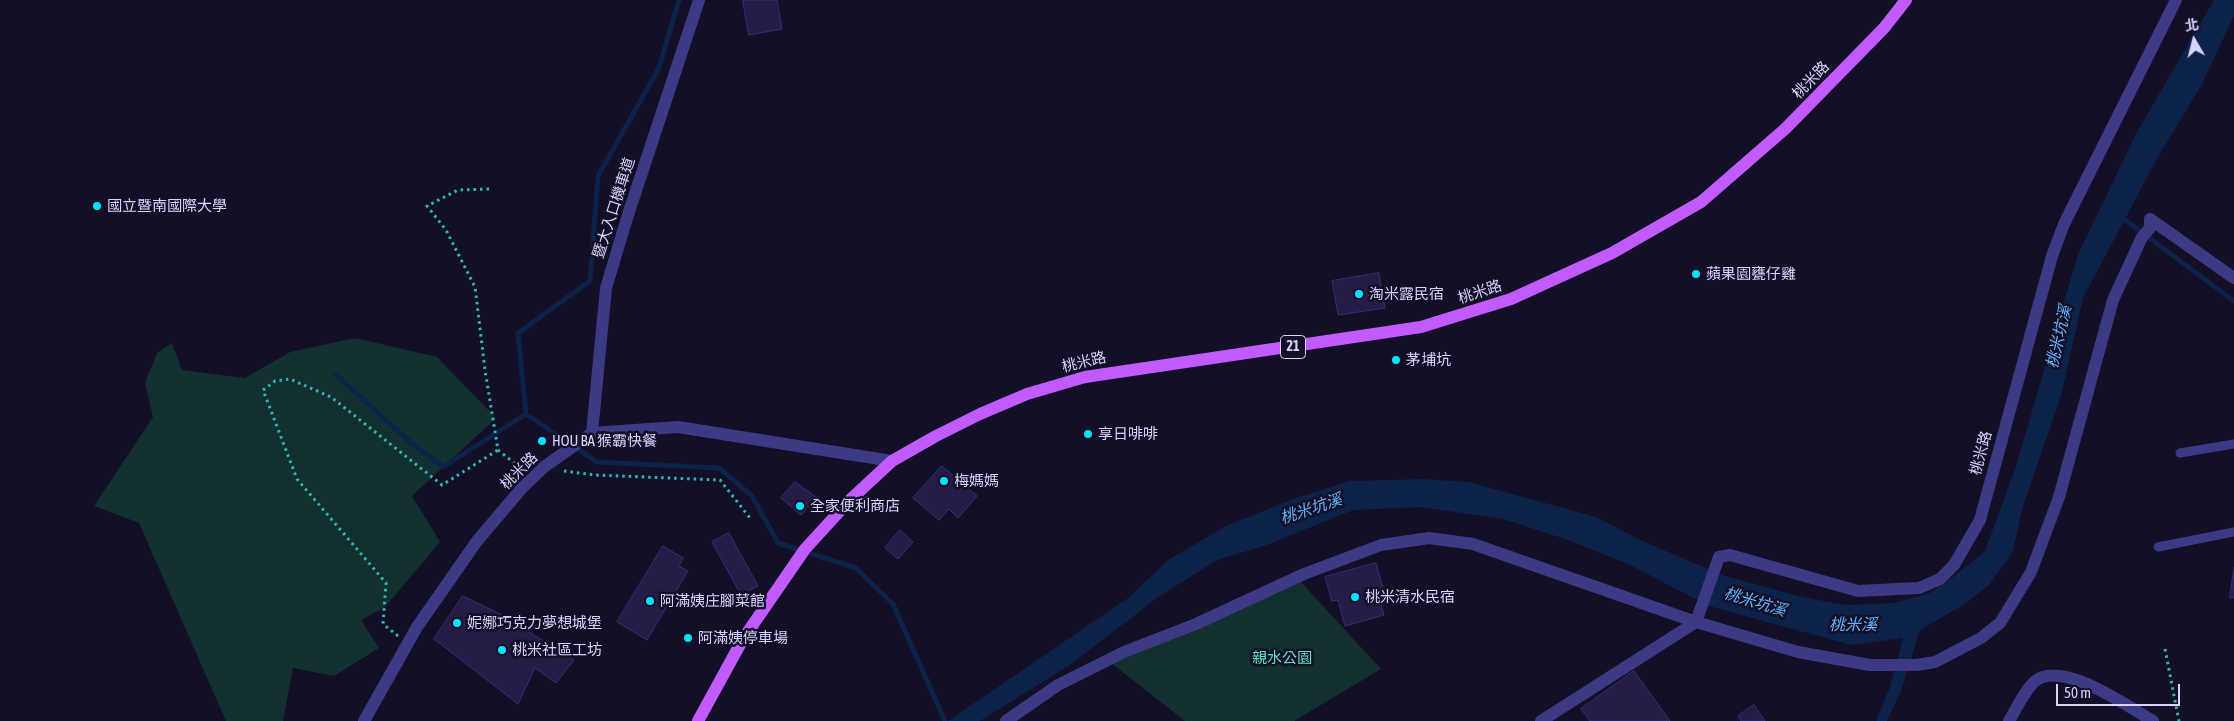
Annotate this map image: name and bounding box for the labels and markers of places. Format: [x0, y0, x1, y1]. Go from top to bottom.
place label: 國立暨南國際大學 [107, 197, 227, 215]
marker: 國立暨南國際大學 [91, 200, 103, 212]
place label: 蘋果園甕仔雞 [1706, 265, 1796, 283]
marker: 蘋果園甕仔雞 [1690, 268, 1702, 280]
place label: 淘米露民宿 [1369, 285, 1444, 303]
marker: 淘米露民宿 [1353, 288, 1365, 300]
place label: 茅埔坑 [1406, 351, 1451, 369]
marker: 茅埔坑 [1390, 354, 1402, 366]
place label: 享日啡啡 [1098, 425, 1158, 443]
marker: 享日啡啡 [1082, 428, 1094, 440]
place label: HOU BA 猴霸快餐 [552, 432, 657, 450]
marker: HOU BA 猴霸快餐 [536, 435, 548, 447]
place label: 梅媽媽 [954, 472, 999, 490]
marker: 梅媽媽 [938, 475, 950, 487]
place label: 全家便利商店 [810, 497, 900, 515]
marker: 全家便利商店 [794, 500, 806, 512]
place label: 桃米清水民宿 [1365, 588, 1455, 606]
marker: 桃米清水民宿 [1349, 591, 1361, 603]
place label: 阿滿姨庄腳菜館 [660, 592, 765, 610]
marker: 阿滿姨庄腳菜館 [644, 595, 656, 607]
place label: 妮娜巧克力夢想城堡 [467, 614, 602, 632]
marker: 妮娜巧克力夢想城堡 [451, 617, 463, 629]
place label: 阿滿姨停車場 [698, 629, 788, 647]
marker: 阿滿姨停車場 [682, 632, 694, 644]
place label: 桃米社區工坊 [512, 641, 602, 659]
marker: 桃米社區工坊 [496, 644, 508, 656]

